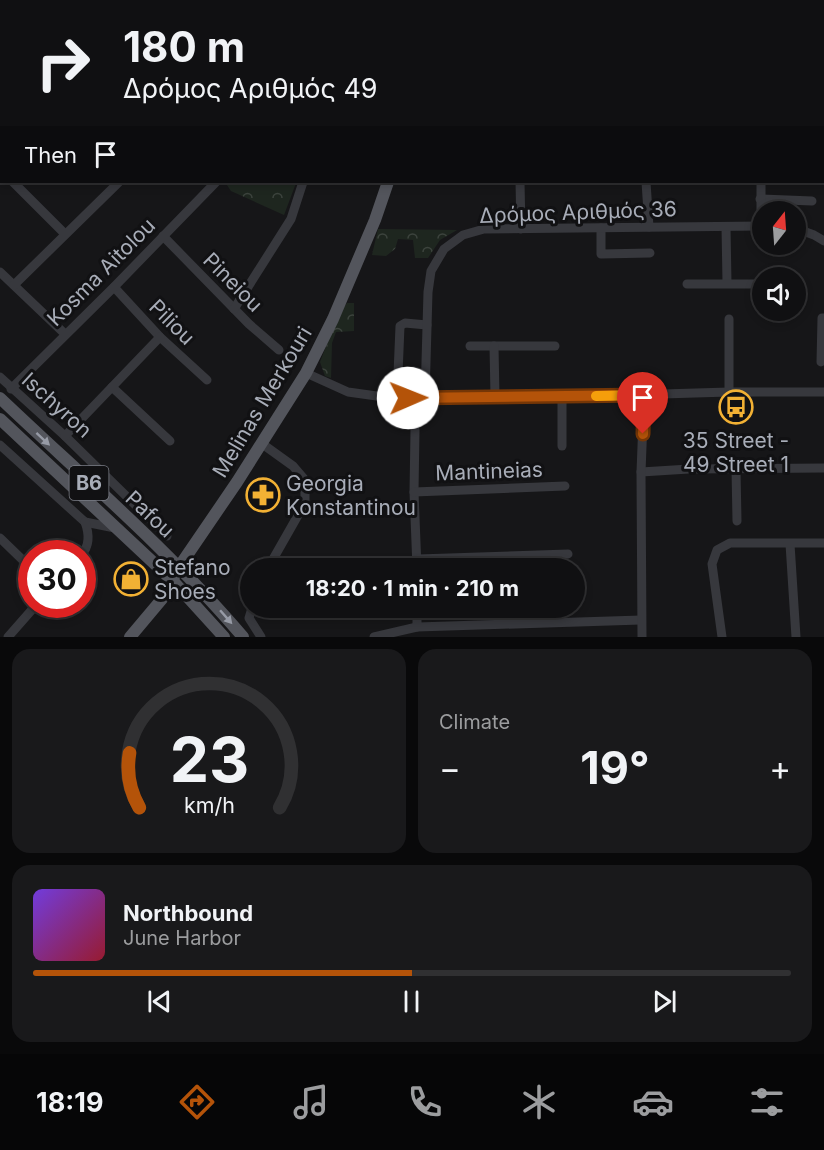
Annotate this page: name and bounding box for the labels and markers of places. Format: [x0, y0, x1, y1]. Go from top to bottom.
pin [617, 372, 668, 434]
bus stop icon: 35 Street - 49 Street 1 [718, 389, 754, 425]
place label: 35 Street - 49 Street 1 [683, 428, 789, 477]
place label: Georgia Konstantinou [286, 471, 416, 520]
pharmacy icon: Georgia Konstantinou [245, 477, 281, 513]
place label: Stefano Shoes [154, 555, 231, 604]
shop icon: Stefano Shoes [113, 561, 149, 597]

